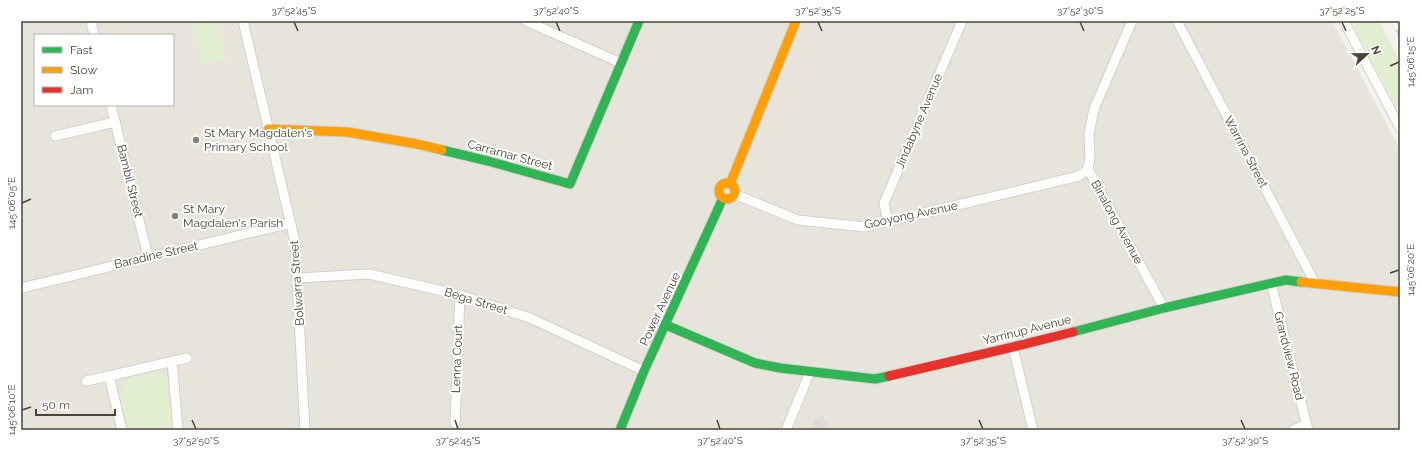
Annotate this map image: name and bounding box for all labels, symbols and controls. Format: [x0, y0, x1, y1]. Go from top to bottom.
text: 37°52'45"S [272, 5, 316, 16]
text: 37°52'40"S [533, 5, 579, 16]
text: 37°52'35"S [795, 5, 841, 16]
text: 37°52'30"S [1057, 5, 1103, 16]
text: 37°52'25"S [1319, 5, 1365, 16]
legend [34, 34, 174, 106]
north arrow [1347, 34, 1387, 74]
text: 145°06'15"E [1405, 37, 1416, 87]
text: Fast [70, 43, 93, 57]
text: N [1368, 44, 1383, 57]
text: Slow [70, 63, 97, 77]
street label: Jindabyne Avenue [893, 71, 945, 171]
text: Jam [70, 83, 93, 97]
street label: Warrina Street [1221, 114, 1271, 190]
place label: St Mary Magdalen's Primary School [204, 126, 313, 154]
marker: St Mary Magdalen's Primary School [191, 135, 201, 145]
street label: Carramar Street [466, 137, 554, 173]
street label: Bambil Street [114, 143, 146, 219]
text: 145°06'05"E [6, 177, 17, 229]
street label: Binalong Avenue [1088, 178, 1146, 266]
street label: Gooyong Avenue [863, 198, 959, 232]
place label: St Mary Magdalen's Parish [183, 202, 283, 230]
marker: St Mary Magdalen's Parish [170, 211, 180, 221]
street label: Baradine Street [113, 239, 199, 271]
street label: Bolwarra Street [287, 240, 307, 326]
text: 145°06'20"E [1405, 244, 1416, 296]
street label: Power Avenue [637, 270, 683, 348]
street label: Bega Street [443, 285, 509, 317]
street label: Grandview Road [1271, 310, 1307, 402]
street label: Yarrinup Avenue [981, 312, 1073, 348]
street label: Lenna Court [449, 325, 465, 393]
text: 145°06'10"E [6, 384, 17, 436]
scale bar [36, 391, 115, 417]
text: 50 m [42, 398, 70, 412]
text: 37°52'50"S [173, 435, 219, 446]
text: 37°52'45"S [436, 435, 480, 446]
text: 37°52'40"S [697, 435, 743, 446]
text: 37°52'35"S [960, 435, 1006, 446]
text: 37°52'30"S [1222, 435, 1268, 446]

